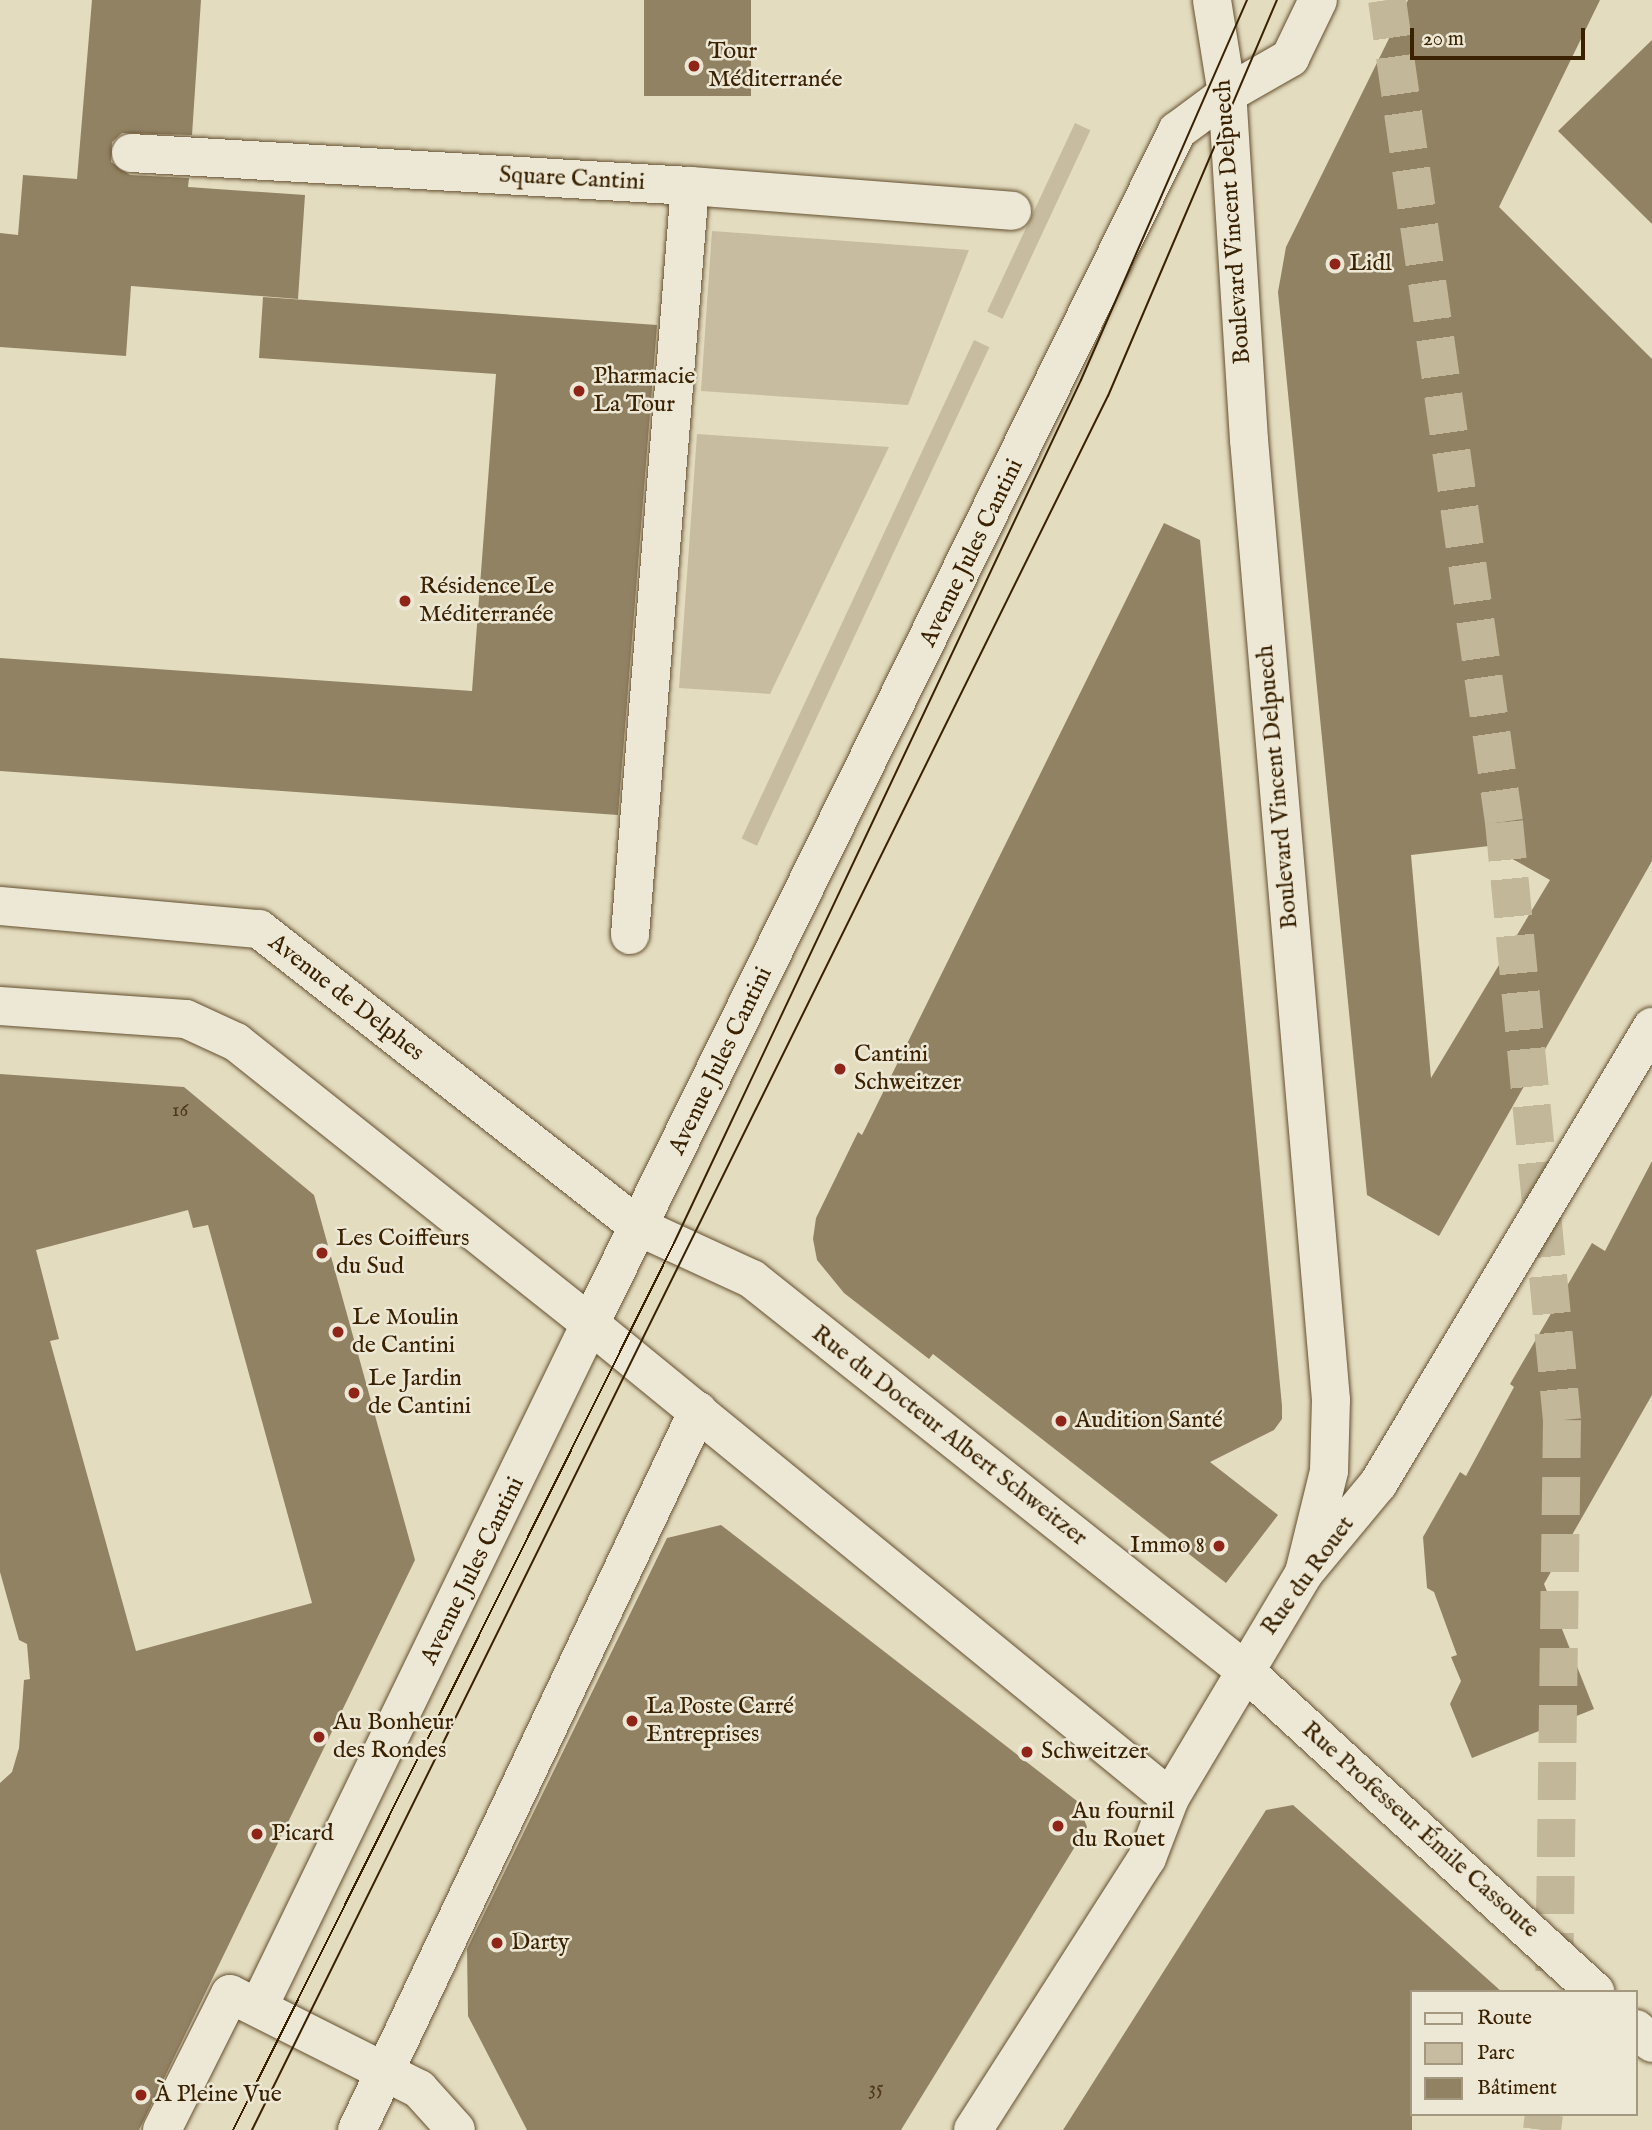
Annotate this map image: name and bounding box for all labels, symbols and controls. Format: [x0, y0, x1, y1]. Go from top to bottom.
scale bar [1414, 14, 1589, 58]
text: 20 m [1423, 26, 1464, 53]
place label: Tour Méditerranée [708, 38, 843, 94]
marker: Tour Méditerranée [686, 58, 702, 74]
street label: Boulevard Vincent Delpuech [1209, 79, 1257, 365]
street label: Square Cantini [498, 161, 646, 197]
place label: Lidl [1349, 250, 1392, 278]
marker: Lidl [1327, 256, 1343, 272]
place label: Pharmacie La Tour [593, 363, 695, 419]
marker: Pharmacie La Tour [571, 383, 587, 399]
street label: Avenue Jules Cantini [914, 454, 1030, 652]
place label: Résidence Le Méditerranée [419, 573, 554, 629]
marker: Résidence Le Méditerranée [397, 593, 413, 609]
street label: Boulevard Vincent Delpuech [1251, 644, 1305, 930]
street label: Avenue de Delphes [262, 928, 430, 1068]
street label: Avenue Jules Cantini [663, 962, 779, 1160]
place label: Cantini Schweitzer [854, 1041, 961, 1097]
marker: Cantini Schweitzer [832, 1061, 848, 1077]
house number: 16 [172, 1098, 188, 1124]
place label: Les Coiffeurs du Sud [336, 1225, 469, 1281]
marker: Les Coiffeurs du Sud [314, 1245, 330, 1261]
place label: Le Moulin de Cantini [352, 1304, 459, 1360]
street label: Rue du Docteur Albert Schweitzer [805, 1319, 1093, 1553]
marker: Le Moulin de Cantini [330, 1324, 346, 1340]
place label: Le Jardin de Cantini [368, 1365, 471, 1421]
marker: Le Jardin de Cantini [346, 1385, 362, 1401]
place label: Audition Santé [1075, 1407, 1223, 1435]
marker: Audition Santé [1053, 1413, 1069, 1429]
street label: Avenue Jules Cantini [415, 1472, 531, 1670]
street label: Rue du Rouet [1255, 1511, 1361, 1641]
place label: Immo 8 [1130, 1532, 1205, 1560]
marker: Immo 8 [1211, 1538, 1227, 1554]
place label: La Poste Carré Entreprises [646, 1693, 794, 1749]
place label: Au Bonheur des Rondes [333, 1709, 453, 1765]
marker: La Poste Carré Entreprises [624, 1713, 640, 1729]
street label: Rue Professeur Émile Cassoute [1295, 1716, 1545, 1944]
marker: Au Bonheur des Rondes [311, 1729, 327, 1745]
place label: Schweitzer [1041, 1738, 1148, 1766]
marker: Schweitzer [1019, 1744, 1035, 1760]
place label: Au fournil du Rouet [1072, 1798, 1174, 1854]
marker: Au fournil du Rouet [1050, 1818, 1066, 1834]
place label: Picard [271, 1820, 333, 1848]
marker: Picard [249, 1826, 265, 1842]
place label: Darty [511, 1929, 570, 1957]
marker: Darty [489, 1935, 505, 1951]
legend [1410, 1990, 1638, 2116]
text: Route [1477, 2005, 1532, 2032]
text: Parc [1477, 2040, 1515, 2067]
text: Bâtiment [1477, 2075, 1557, 2102]
house number: 35 [868, 2076, 884, 2102]
place label: À Pleine Vue [155, 2081, 282, 2109]
marker: À Pleine Vue [133, 2087, 149, 2103]

